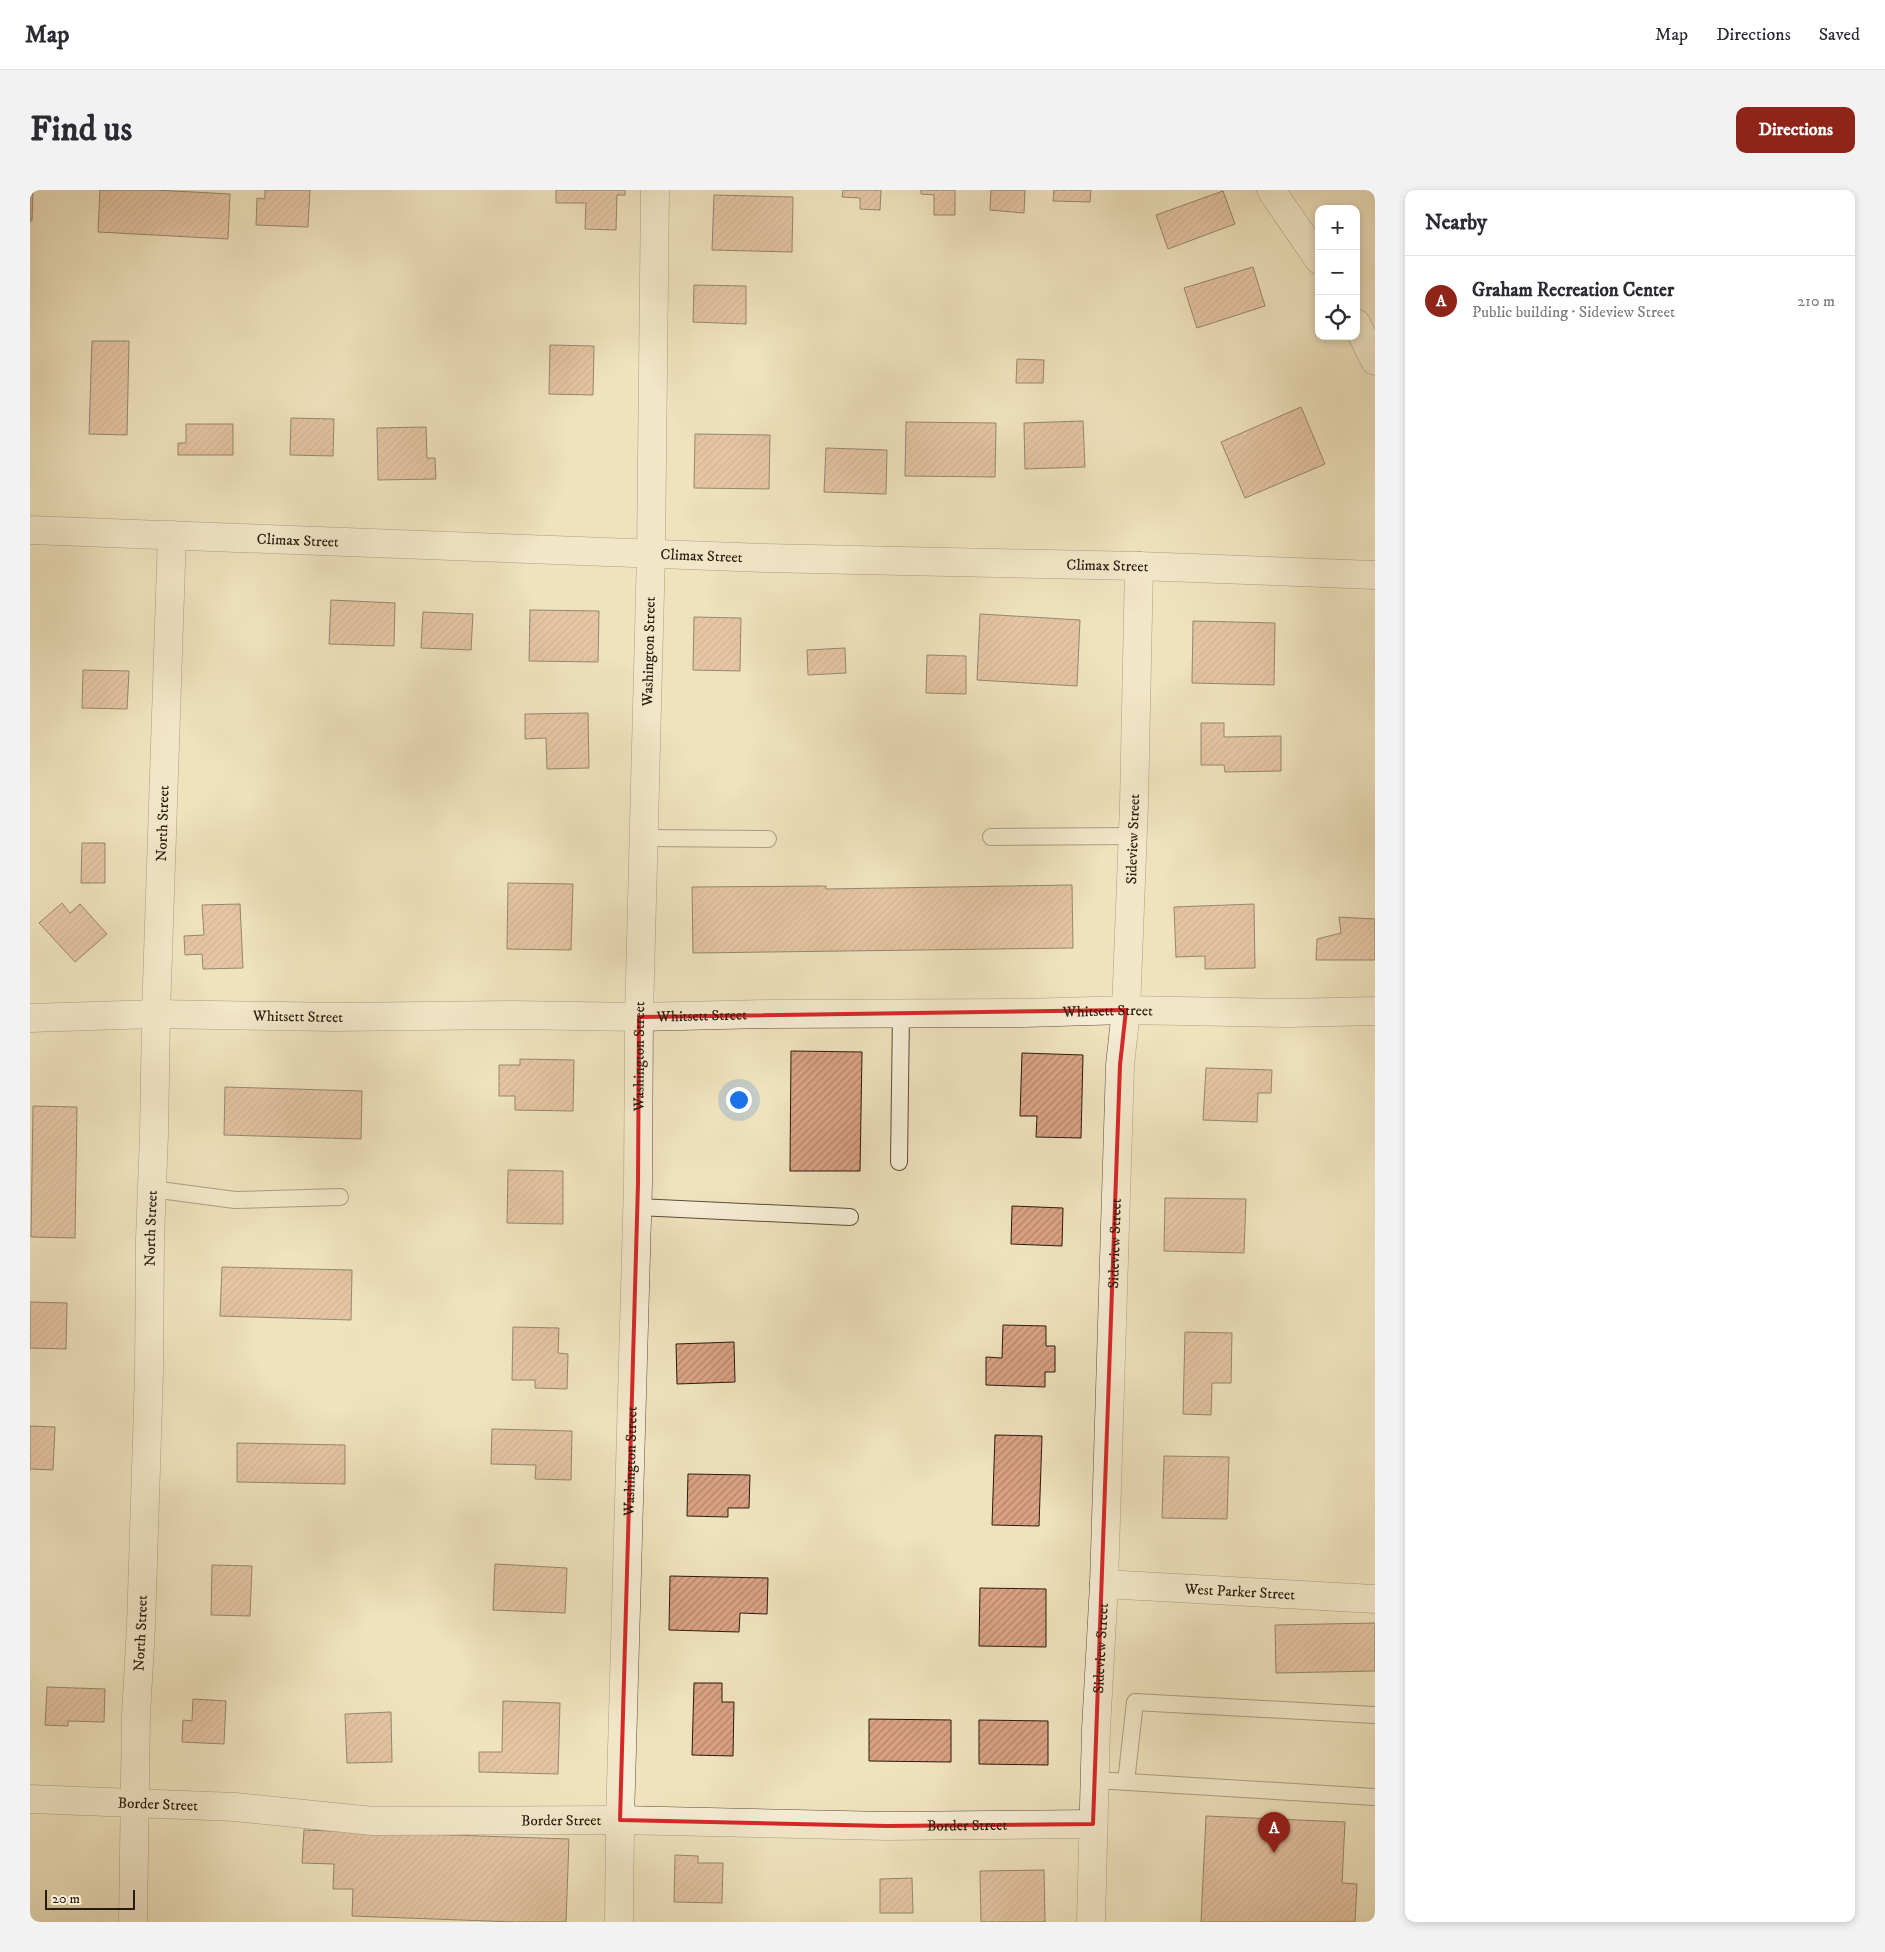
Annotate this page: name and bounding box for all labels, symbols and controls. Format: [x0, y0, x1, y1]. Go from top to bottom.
text: Map [25, 20, 69, 50]
text: Map [1655, 24, 1688, 46]
text: Directions [1716, 24, 1791, 46]
text: Saved [1819, 24, 1860, 46]
button: Directions [1736, 107, 1855, 153]
text: Find us [30, 108, 132, 152]
map controls [1315, 205, 1360, 340]
button: + [1315, 205, 1360, 250]
text: Nearby [1425, 210, 1487, 236]
button: − [1315, 250, 1360, 295]
text: Graham Recreation Center [1472, 279, 1674, 302]
text: A [1436, 291, 1446, 311]
text: 210 m [1797, 291, 1835, 311]
button: locate [1315, 295, 1360, 340]
text: Public building · Sideview Street [1472, 302, 1675, 322]
street label: Climax Street [256, 529, 339, 551]
street label: Climax Street [660, 545, 743, 567]
street label: Climax Street [1066, 555, 1149, 576]
street label: Washington Street [638, 596, 659, 708]
street label: North Street [152, 785, 173, 862]
street label: Sideview Street [1121, 793, 1144, 885]
street label: Whitsett Street [1061, 1000, 1153, 1021]
street label: Washington Street [629, 1001, 649, 1112]
street label: Whitsett Street [656, 1005, 747, 1026]
street label: Whitsett Street [252, 1006, 343, 1027]
your location [726, 1087, 752, 1113]
street label: North Street [140, 1190, 161, 1267]
street label: Sideview Street [1104, 1198, 1125, 1289]
street label: Washington Street [619, 1406, 641, 1517]
street label: West Parker Street [1183, 1579, 1296, 1604]
street label: North Street [129, 1595, 151, 1672]
street label: Sideview Street [1088, 1602, 1112, 1694]
street label: Border Street [117, 1793, 199, 1815]
street label: Border Street [521, 1811, 602, 1830]
pin: A [1258, 1812, 1290, 1853]
street label: Border Street [927, 1815, 1008, 1835]
scale bar [45, 1887, 135, 1910]
text: 20 m [52, 1890, 80, 1908]

